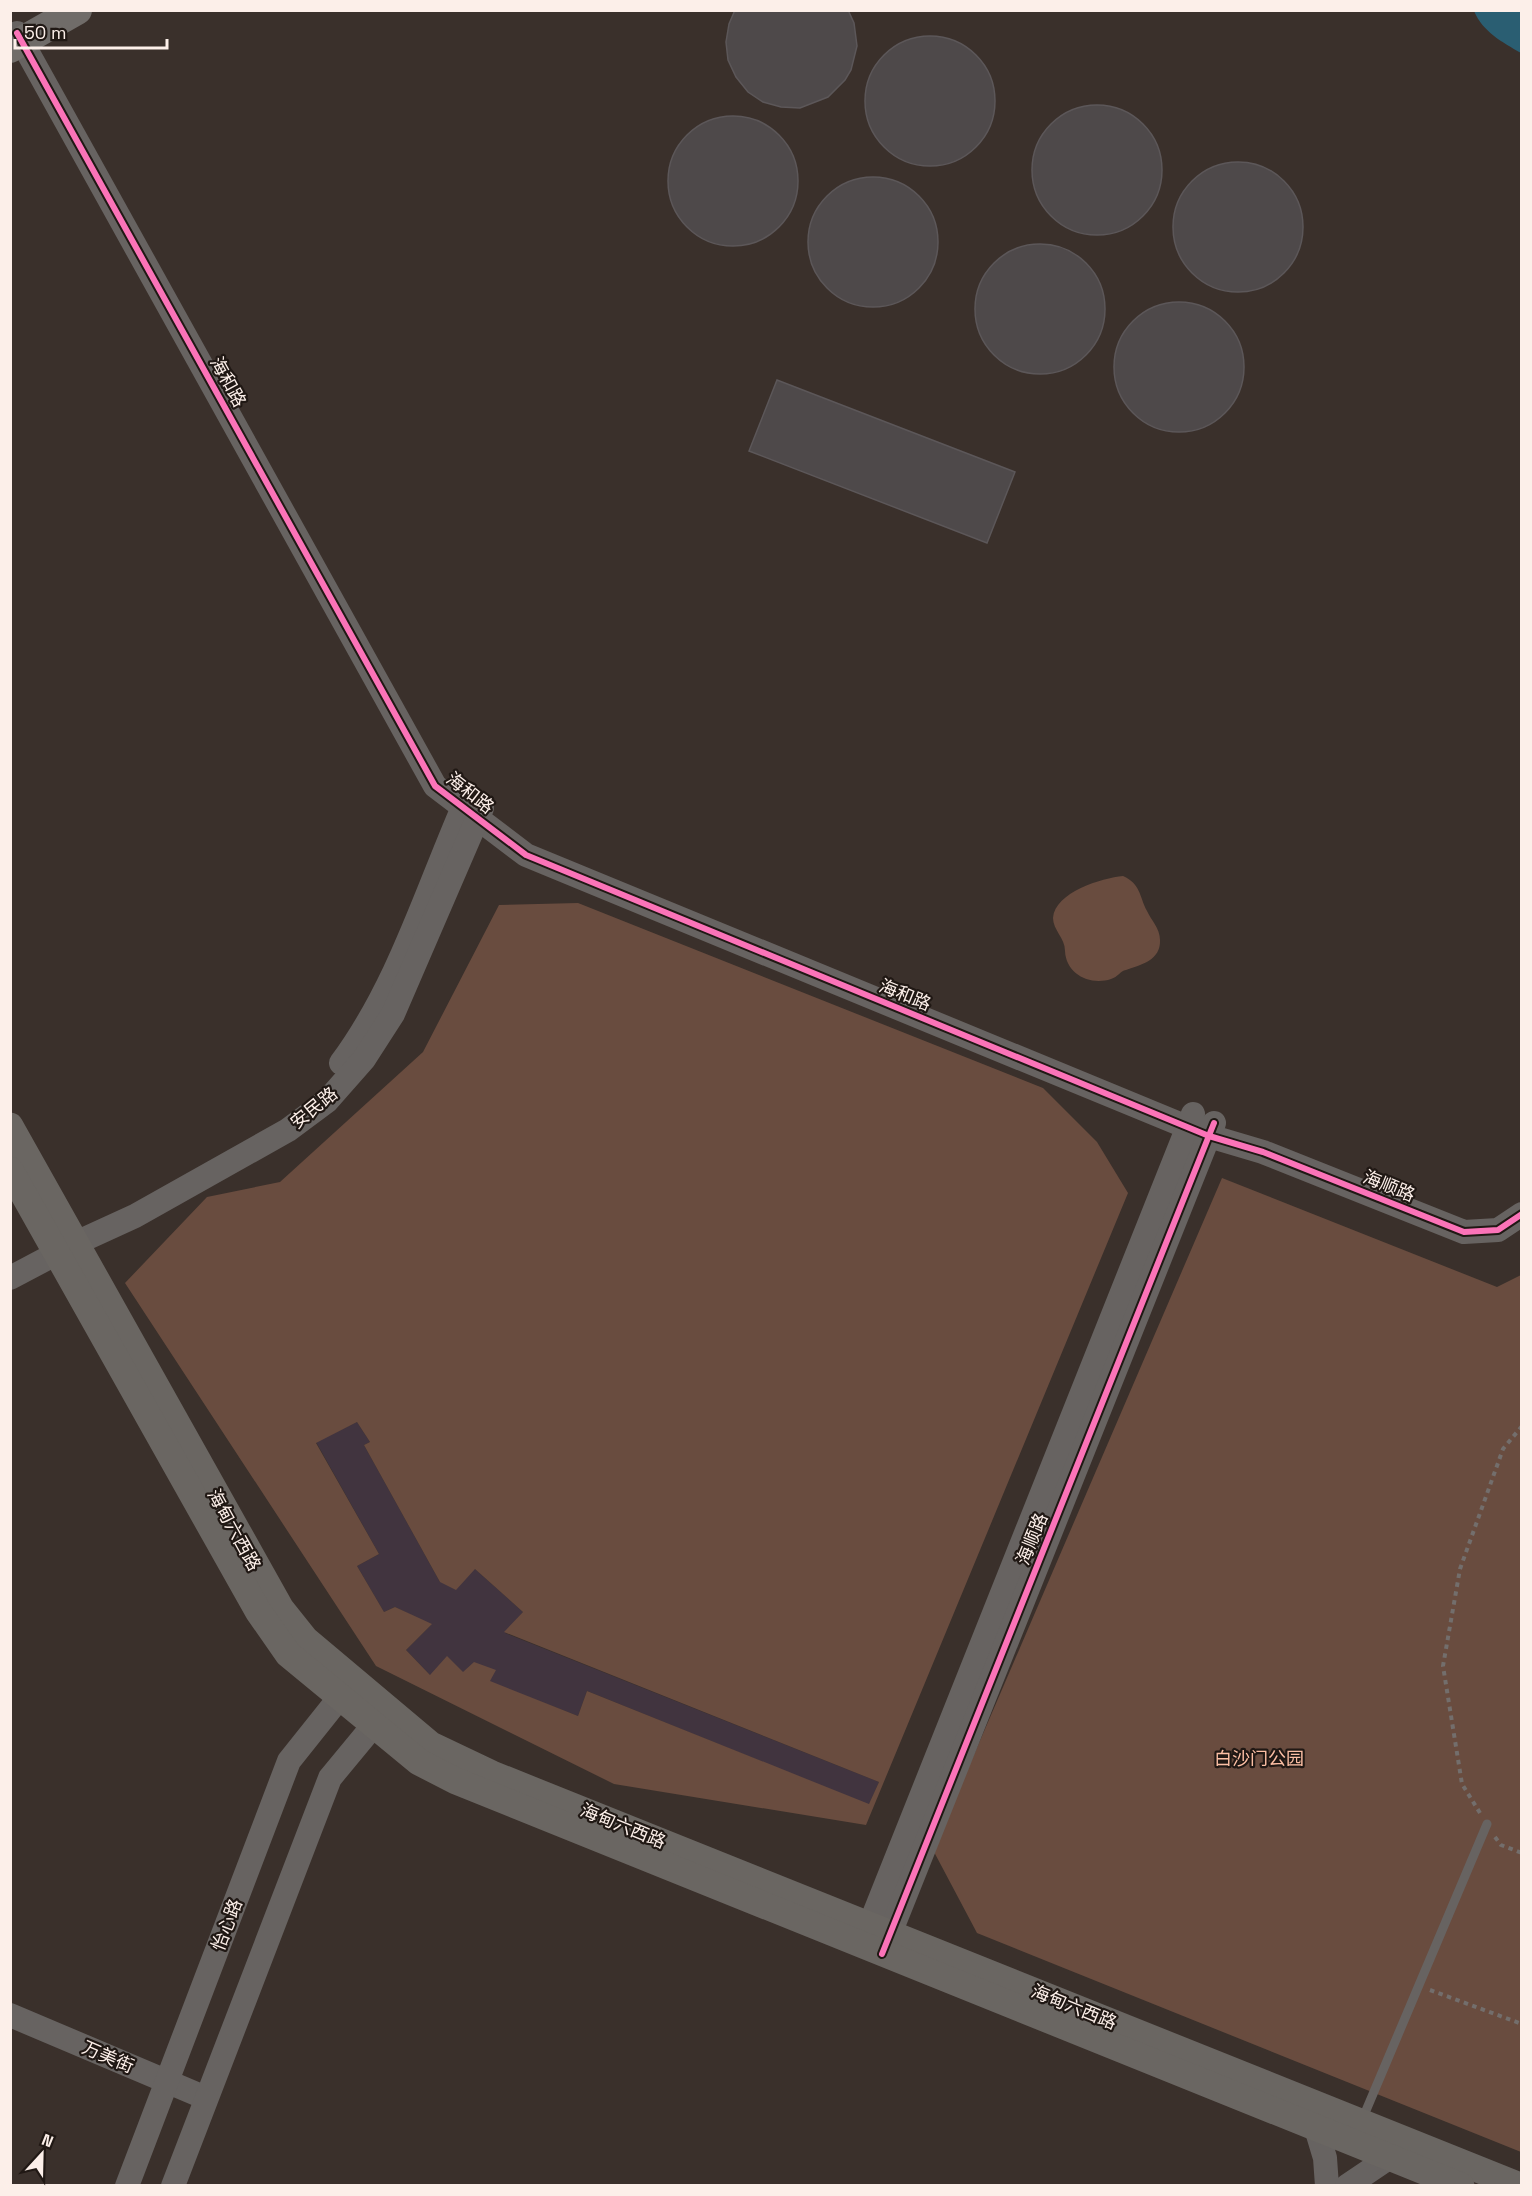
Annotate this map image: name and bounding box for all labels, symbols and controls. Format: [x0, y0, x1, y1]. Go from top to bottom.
scale bar [15, 12, 166, 50]
text: 50 m [24, 21, 66, 44]
street label: 海和路 [205, 353, 252, 411]
street label: 海和路 [442, 767, 499, 818]
street label: 海和路 [876, 974, 935, 1015]
street label: 安民路 [285, 1082, 342, 1134]
street label: 海顺路 [1360, 1165, 1419, 1206]
street label: 海甸六西路 [203, 1485, 266, 1575]
street label: 海顺路 [1011, 1509, 1052, 1568]
park label: 白沙门公园 [1214, 1747, 1304, 1770]
street label: 海甸六西路 [577, 1798, 669, 1853]
street label: 怡心路 [206, 1895, 247, 1954]
street label: 海甸六西路 [1028, 1979, 1120, 2034]
street label: 万美街 [79, 2035, 138, 2078]
north arrow [12, 2124, 72, 2184]
text: N [39, 2129, 56, 2152]

